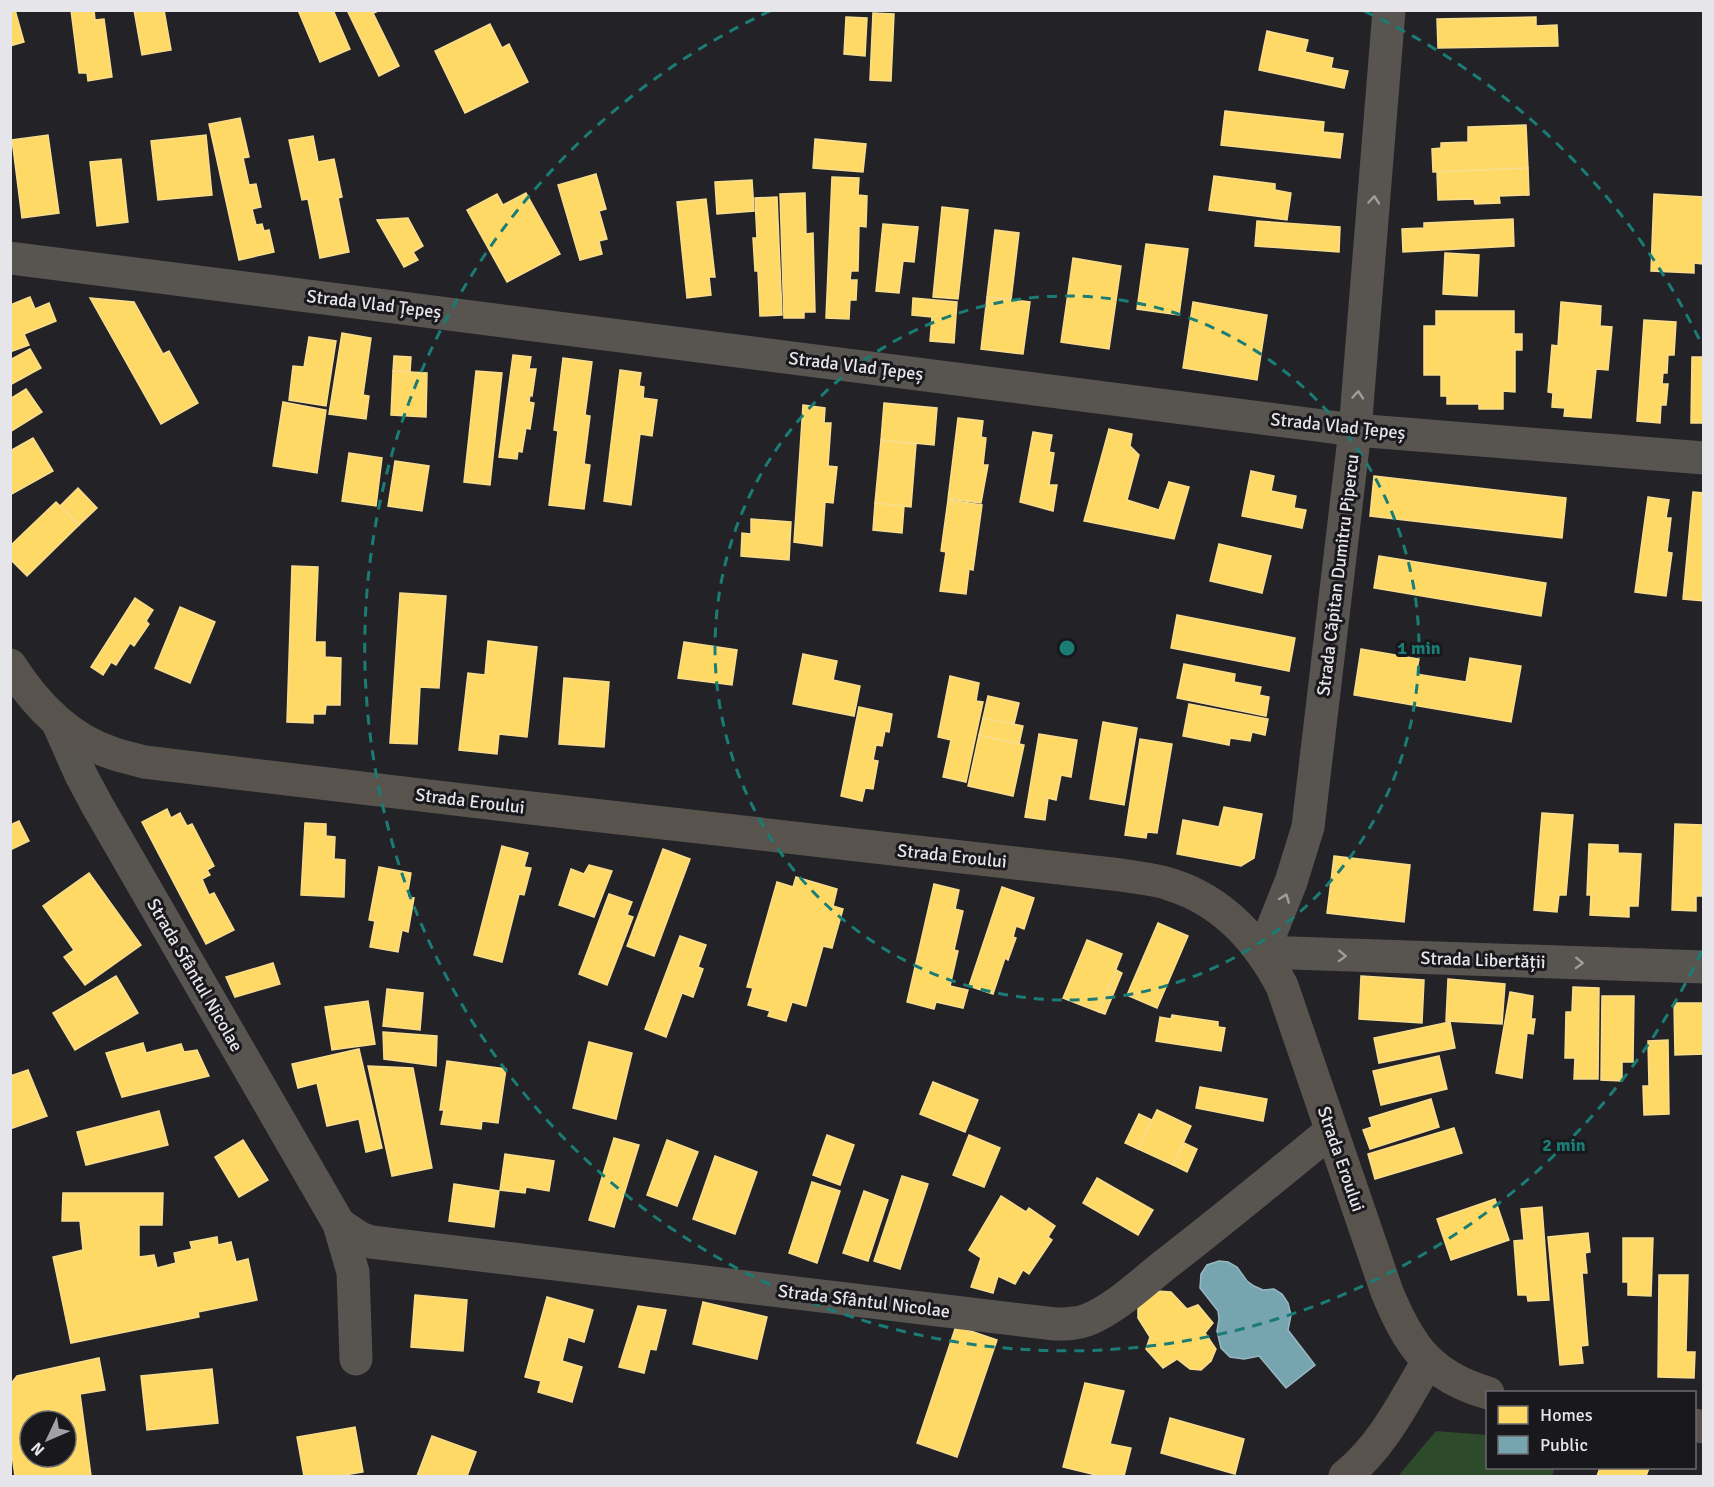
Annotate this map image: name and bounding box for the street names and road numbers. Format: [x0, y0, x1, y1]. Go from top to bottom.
street label: Strada Vlad Țepeș [305, 285, 443, 323]
street label: Strada Vlad Țepeș [787, 347, 925, 385]
street label: Strada Vlad Țepeș [1269, 408, 1407, 444]
street label: Strada Căpitan Dumitru Pipercu [1312, 453, 1364, 697]
street label: Strada Eroului [414, 783, 526, 819]
street label: Strada Eroului [896, 839, 1008, 873]
street label: Strada Sfântul Nicolae [142, 895, 248, 1055]
street label: Strada Libertății [1420, 947, 1546, 973]
street label: Strada Eroului [1313, 1103, 1369, 1215]
street label: Strada Sfântul Nicolae [777, 1280, 951, 1322]

